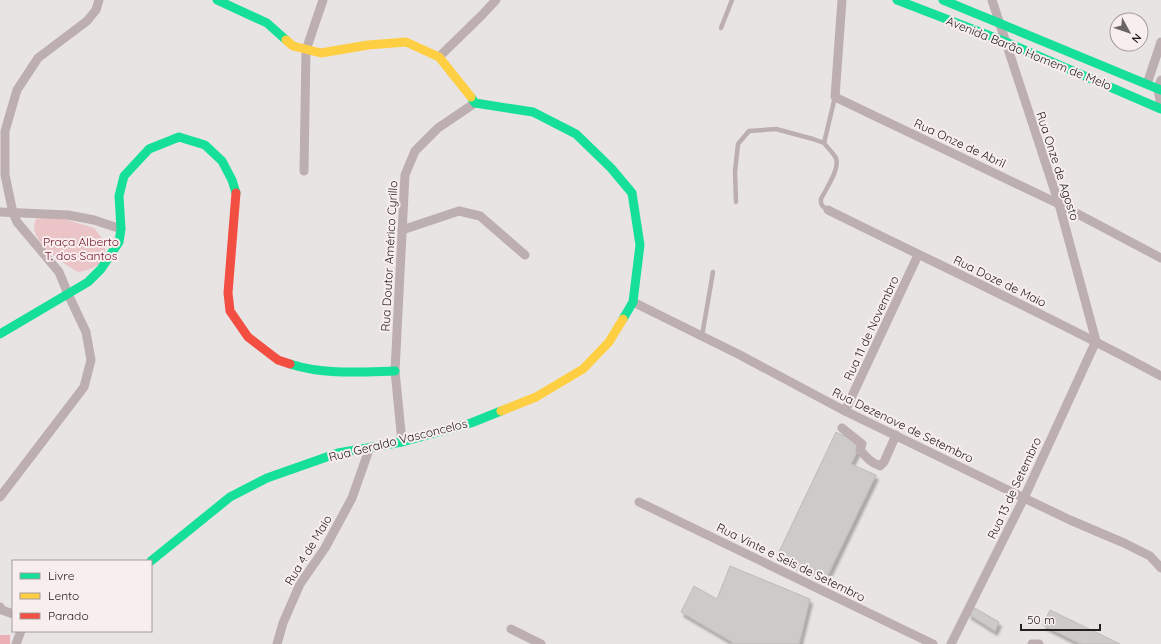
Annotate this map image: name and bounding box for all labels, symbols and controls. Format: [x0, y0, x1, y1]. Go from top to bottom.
north arrow [1109, 12, 1149, 52]
street label: Avenida Barão Homem de Melo [944, 13, 1114, 93]
text: N [1129, 31, 1145, 46]
street label: Rua Onze de Agosto [1033, 110, 1083, 222]
street label: Rua Onze de Abril [912, 115, 1008, 171]
street label: Rua Doutor Américo Cyrillo [378, 180, 400, 332]
park label: Praça Alberto T. dos Santos [43, 234, 119, 263]
street label: Rua Doze de Maio [951, 252, 1049, 310]
street label: Rua 11 de Novembro [840, 273, 902, 383]
street label: Rua Dezenove de Setembro [830, 384, 976, 466]
street label: Rua Geraldo Vasconcelos [327, 415, 469, 464]
street label: Rua 13 de Setembro [984, 435, 1044, 541]
street label: Rua 4 de Maio [281, 512, 335, 588]
street label: Rua Vinte e Seis de Setembro [714, 519, 868, 605]
legend [12, 560, 152, 632]
text: Livre [48, 568, 75, 583]
text: Lento [48, 588, 79, 603]
scale bar [1021, 606, 1100, 632]
text: Parado [48, 608, 89, 623]
text: 50 m [1027, 612, 1055, 627]

